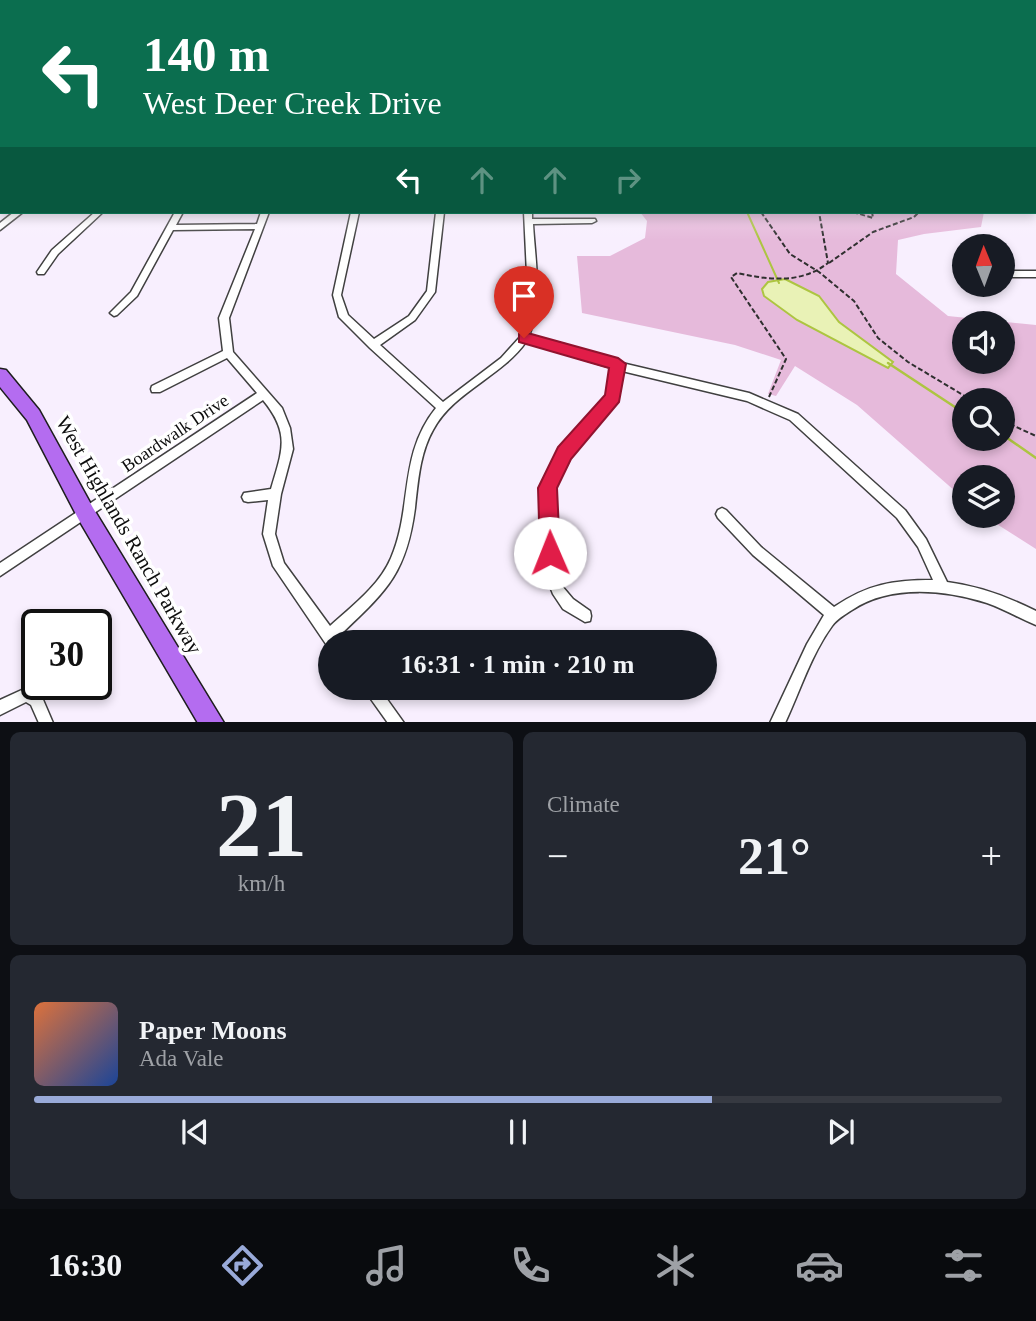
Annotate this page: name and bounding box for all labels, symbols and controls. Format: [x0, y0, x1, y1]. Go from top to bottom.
text: 140 m [143, 27, 270, 82]
icon: left [28, 28, 119, 119]
text: West Deer Creek Drive [143, 85, 442, 121]
icon: left [390, 161, 428, 199]
icon: ahead [463, 161, 501, 199]
icon: ahead [536, 161, 574, 199]
icon: right [609, 161, 647, 199]
north arrow [952, 234, 1015, 298]
map controls [952, 234, 1015, 528]
pin [494, 266, 554, 338]
icon: arrive [505, 277, 543, 315]
button: sound [952, 311, 1015, 374]
button: search [952, 388, 1015, 451]
street label: Boardwalk Drive [118, 390, 232, 476]
street label: West Highlands Ranch Parkway [51, 412, 207, 659]
button: layers [952, 465, 1015, 528]
position arrow [513, 516, 587, 590]
speed limit sign: 30 [21, 609, 112, 700]
text: 16:31 · 1 min · 210 m [401, 650, 635, 679]
text: 21 [216, 775, 307, 876]
text: Climate [547, 792, 620, 817]
text: 21° [738, 828, 811, 885]
text: − [547, 835, 568, 877]
text: + [981, 835, 1002, 877]
text: km/h [238, 871, 285, 896]
text: Paper Moons [139, 1016, 287, 1045]
text: Ada Vale [139, 1046, 224, 1071]
icon: previous [176, 1113, 214, 1151]
icon: pause [499, 1113, 537, 1151]
icon: next [822, 1113, 860, 1151]
icon: directions [218, 1241, 267, 1290]
icon: music [362, 1241, 411, 1290]
icon: phone [506, 1241, 555, 1290]
icon: climate [651, 1241, 700, 1290]
icon: car [795, 1241, 844, 1290]
icon: filters [939, 1241, 988, 1290]
text: 16:30 [48, 1247, 122, 1283]

